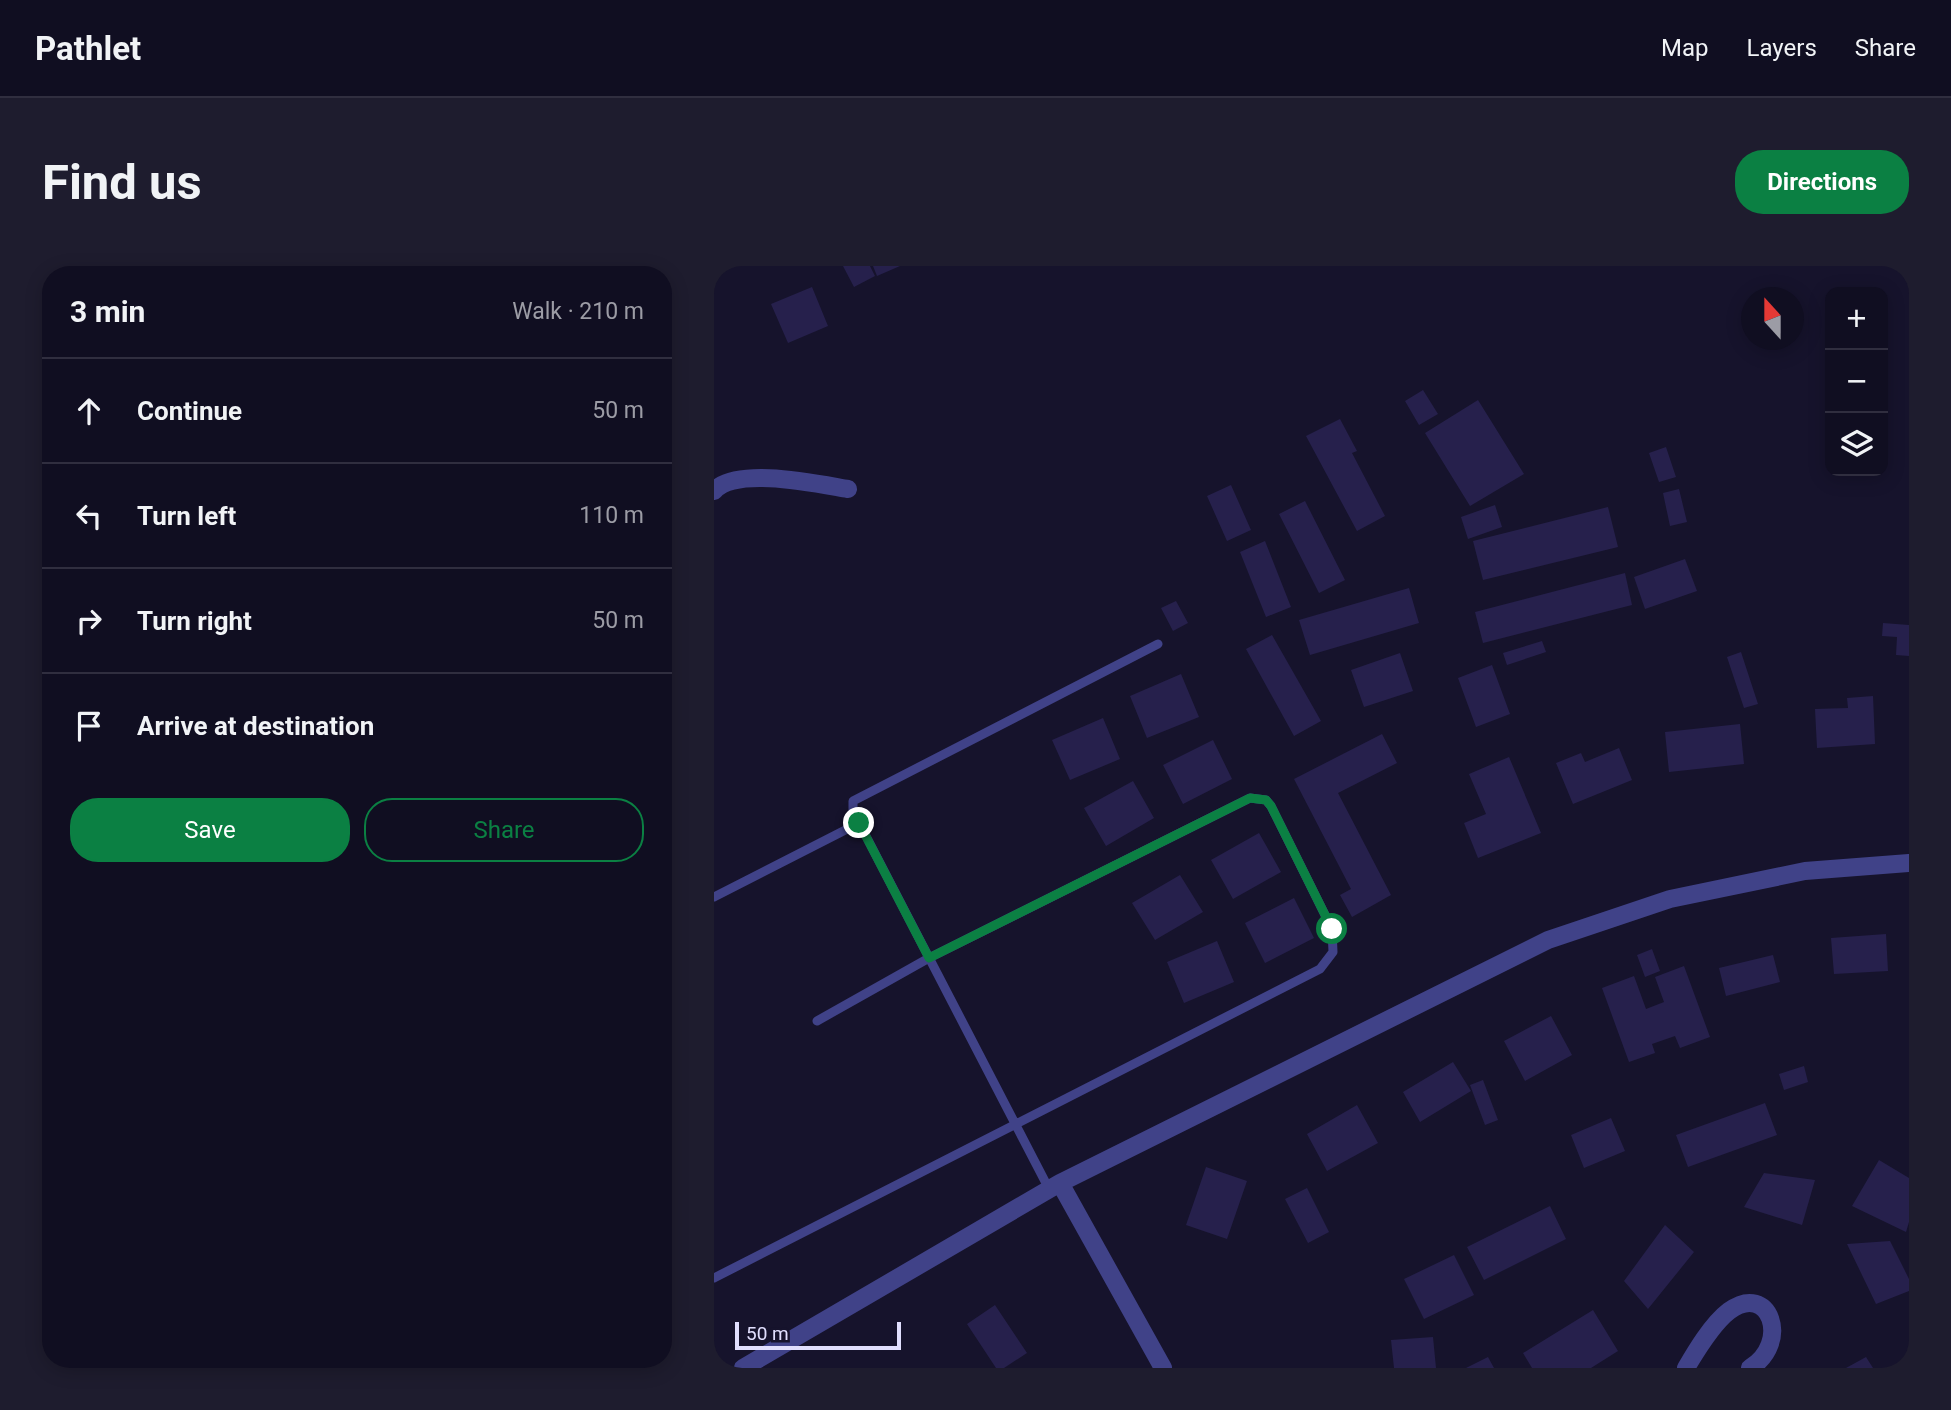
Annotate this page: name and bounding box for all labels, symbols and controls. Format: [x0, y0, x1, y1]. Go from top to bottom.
text: Pathlet [35, 29, 141, 68]
text: Map [1661, 34, 1709, 62]
text: Layers [1747, 34, 1817, 62]
text: Share [1855, 34, 1916, 62]
button: Directions [1735, 150, 1909, 214]
text: Find us [42, 154, 202, 211]
north arrow [1741, 287, 1804, 350]
map controls [1825, 287, 1888, 476]
button: + [1825, 287, 1888, 350]
text: 3 min [70, 294, 145, 329]
text: Walk · 210 m [512, 298, 644, 325]
button: − [1825, 350, 1888, 413]
icon: ahead [70, 392, 108, 430]
text: Continue [137, 396, 242, 426]
text: 50 m [592, 397, 644, 424]
button: layers [1825, 413, 1888, 476]
icon: left [70, 497, 108, 535]
text: Turn left [137, 501, 236, 531]
text: 110 m [579, 502, 644, 529]
icon: right [70, 602, 108, 640]
text: Turn right [137, 606, 252, 636]
text: 50 m [592, 607, 644, 634]
icon: arrive [70, 707, 108, 745]
text: Arrive at destination [137, 711, 374, 741]
button: Save [70, 798, 350, 862]
button: Share [364, 798, 644, 862]
route end [843, 807, 874, 838]
route start [1316, 913, 1347, 944]
scale bar [735, 1319, 901, 1351]
text: 50 m [746, 1322, 789, 1345]

